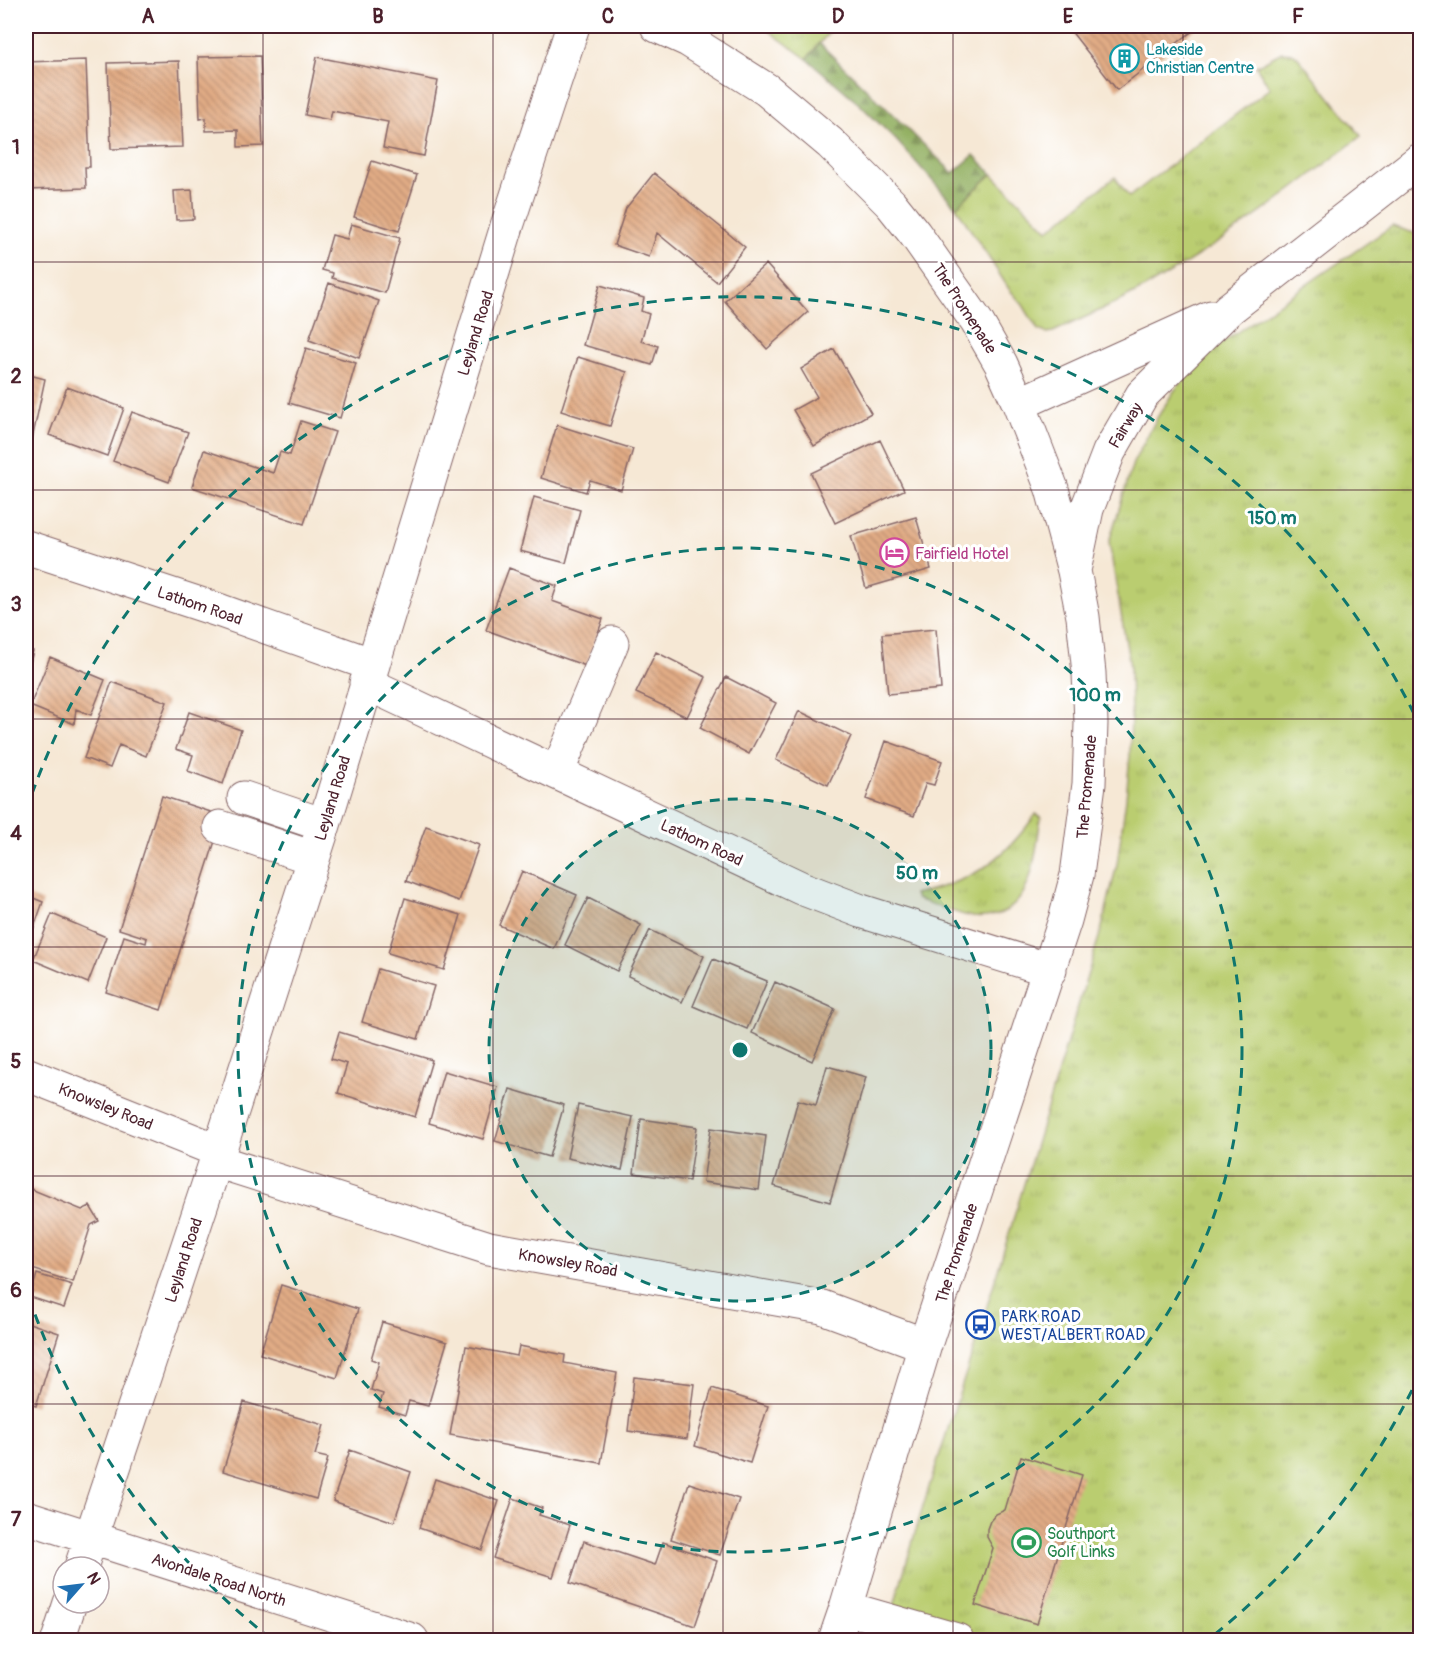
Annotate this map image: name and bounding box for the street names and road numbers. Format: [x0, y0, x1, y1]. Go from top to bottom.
street label: The Promenade [927, 260, 1001, 358]
street label: Leyland Road [454, 288, 498, 378]
street label: Fairway [1104, 399, 1147, 452]
street label: Lathom Road [154, 582, 245, 630]
street label: The Promenade [1073, 734, 1101, 840]
street label: Leyland Road [311, 753, 355, 843]
street label: Lathom Road [657, 815, 746, 871]
street label: Knowsley Road [55, 1079, 156, 1135]
street label: The Promenade [931, 1201, 983, 1306]
street label: Leyland Road [161, 1215, 207, 1305]
street label: Knowsley Road [517, 1244, 619, 1282]
street label: Avondale Road North [149, 1549, 288, 1611]

